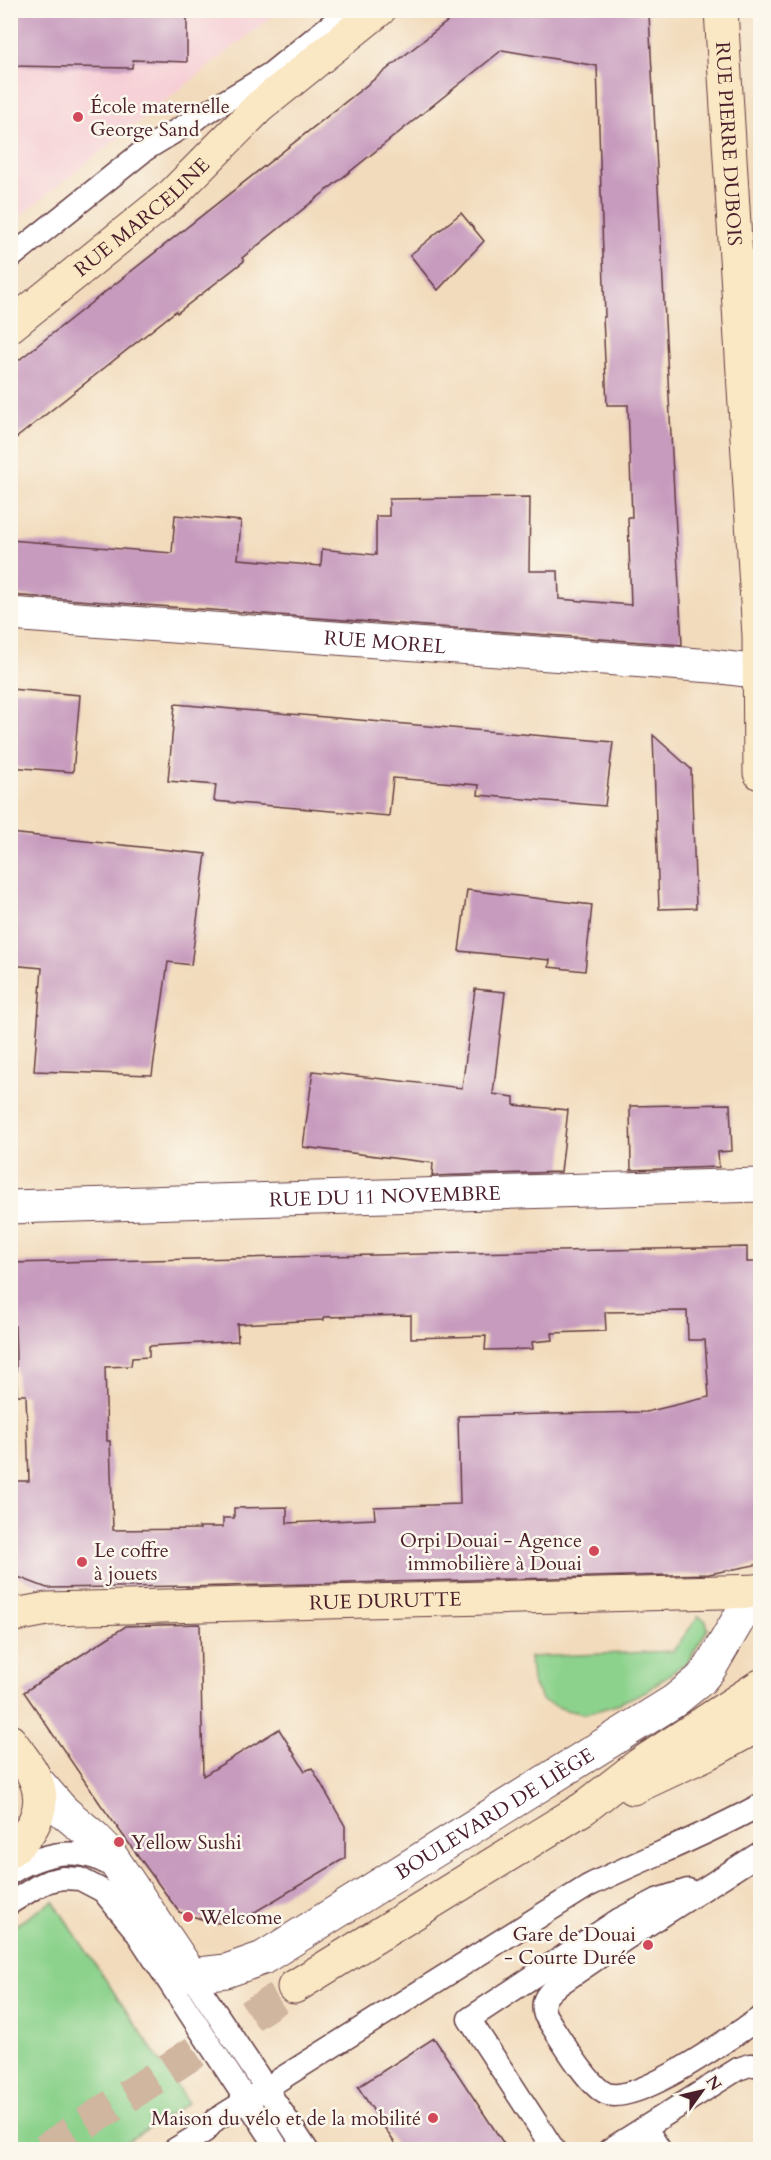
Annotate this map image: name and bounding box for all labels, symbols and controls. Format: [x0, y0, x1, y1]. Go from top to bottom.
street label: RUE PIERRE DUBOIS [709, 41, 748, 247]
place label: École maternelle George Sand [90, 93, 230, 143]
marker: École maternelle George Sand [71, 110, 85, 124]
street label: RUE MARCELINE [68, 152, 216, 283]
street label: RUE MOREL [323, 624, 448, 660]
street label: RUE DU 11 NOVEMBRE [269, 1180, 501, 1213]
place label: Orpi Douai - Agence immobilière à Douai [400, 1527, 582, 1577]
place label: Le coffre à jouets [94, 1537, 169, 1587]
marker: Orpi Douai - Agence immobilière à Douai [587, 1544, 601, 1558]
marker: Le coffre à jouets [75, 1555, 89, 1569]
street label: RUE DURUTTE [309, 1586, 462, 1616]
street label: BOULEVARD DE LIÈGE [390, 1741, 599, 1886]
place label: Yellow Sushi [131, 1829, 242, 1856]
marker: Yellow Sushi [112, 1835, 126, 1849]
place label: Welcome [199, 1904, 282, 1931]
marker: Welcome [181, 1910, 195, 1924]
place label: Gare de Douai - Courte Durée [504, 1921, 636, 1971]
marker: Gare de Douai - Courte Durée [641, 1938, 655, 1952]
north arrow [672, 2061, 732, 2121]
text: N [701, 2071, 727, 2095]
place label: Maison du vélo et de la mobilité [151, 2105, 421, 2132]
marker: Maison du vélo et de la mobilité [426, 2111, 440, 2125]

